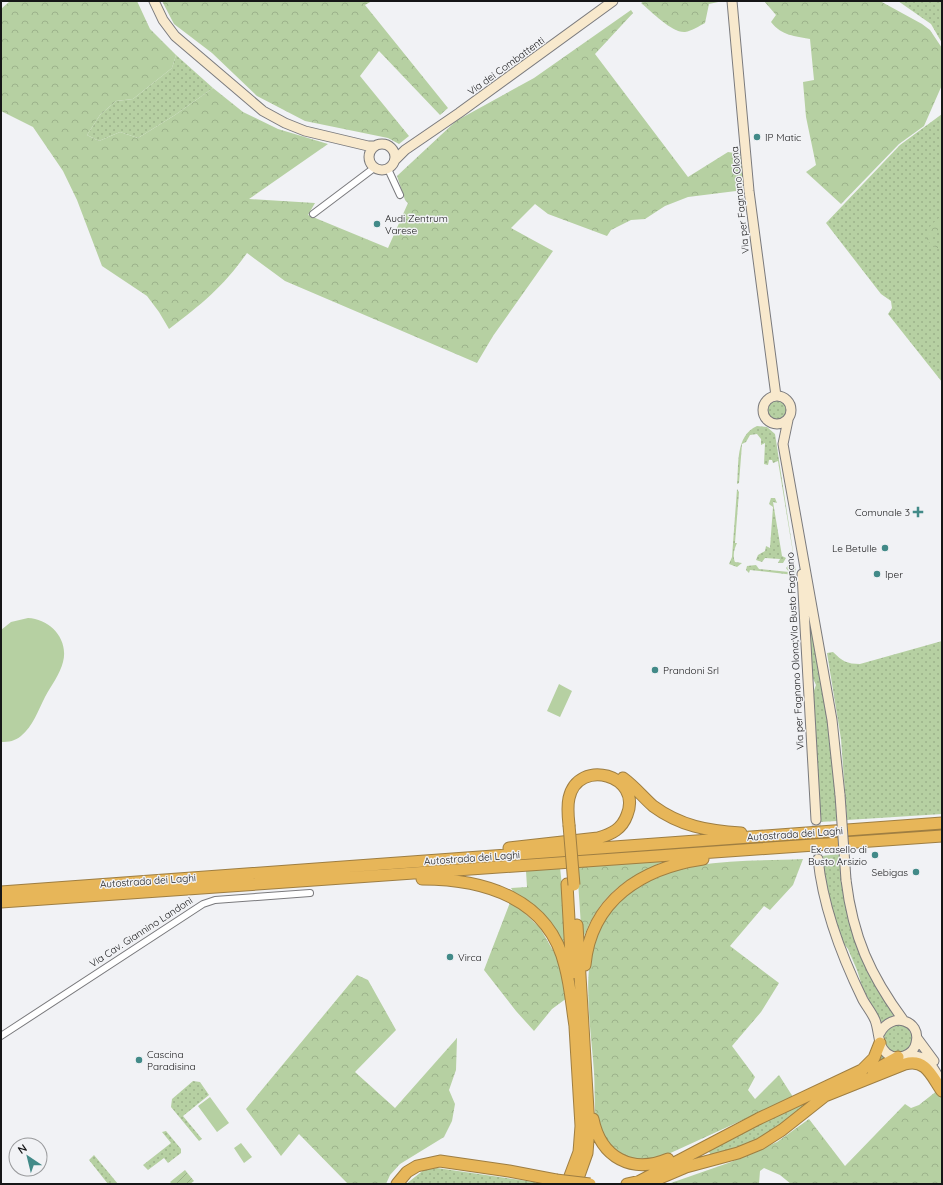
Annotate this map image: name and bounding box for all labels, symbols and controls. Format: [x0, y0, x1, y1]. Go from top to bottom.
street label: Via dei Combattenti [465, 34, 547, 98]
place label: IP Matic [765, 131, 801, 144]
marker: IP Matic [752, 132, 762, 142]
street label: Via per Fagnano Olona [728, 146, 752, 254]
place label: Audi Zentrum Varese [385, 212, 448, 237]
marker: Audi Zentrum Varese [372, 219, 382, 229]
place label: Comunale 3 [855, 506, 910, 519]
marker: Comunale 3 [913, 507, 923, 517]
place label: Le Betulle [832, 542, 877, 555]
marker: Le Betulle [880, 543, 890, 553]
street label: Via per Fagnano Olona;Via Busto Fagnano [783, 552, 807, 750]
place label: Iper [885, 568, 903, 581]
marker: Iper [872, 569, 882, 579]
place label: Prandoni Srl [663, 664, 719, 677]
marker: Prandoni Srl [650, 665, 660, 675]
street label: Autostrada dei Laghi [747, 824, 843, 844]
place label: Ex casello di Busto Arsizio [808, 843, 867, 868]
street label: Autostrada dei Laghi [424, 848, 520, 868]
marker: Ex casello di Busto Arsizio [870, 850, 880, 860]
place label: Sebigas [872, 866, 908, 879]
marker: Sebigas [911, 867, 921, 877]
street label: Autostrada dei Laghi [100, 871, 196, 891]
street label: Via Cav. Giannino Landoni [87, 894, 195, 970]
place label: Virca [458, 951, 482, 964]
marker: Virca [445, 952, 455, 962]
place label: Cascina Paradisina [147, 1048, 196, 1073]
marker: Cascina Paradisina [134, 1055, 144, 1065]
north arrow [8, 1137, 48, 1177]
text: N [15, 1141, 30, 1157]

